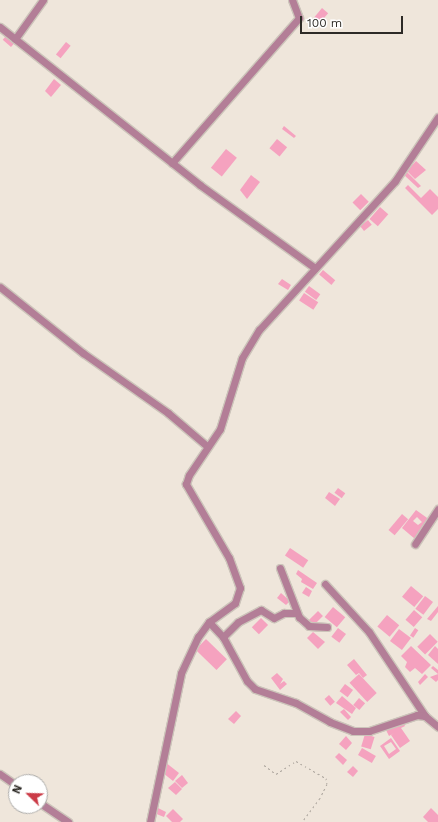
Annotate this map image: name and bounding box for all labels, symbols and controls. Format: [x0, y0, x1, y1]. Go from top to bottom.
scale bar [302, 8, 405, 34]
text: 100 m [307, 16, 342, 30]
north arrow [8, 774, 48, 814]
text: N [10, 783, 25, 796]

